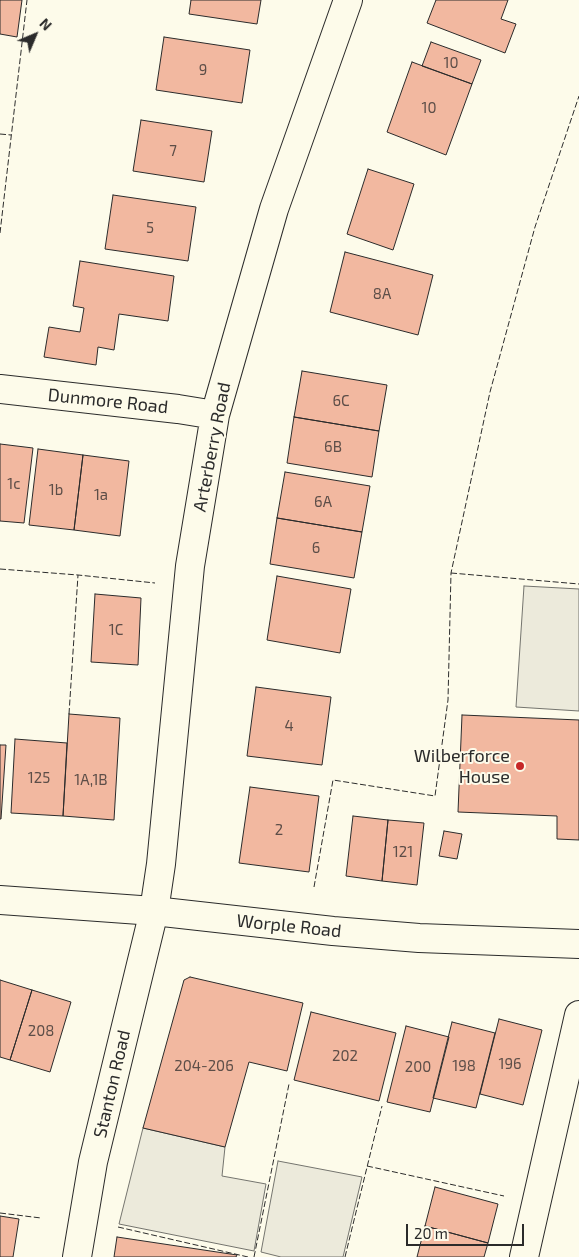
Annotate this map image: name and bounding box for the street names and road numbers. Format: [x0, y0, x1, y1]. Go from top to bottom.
street label: Arterberry Road [189, 380, 235, 514]
street label: Dunmore Road [47, 384, 169, 418]
street label: Worple Road [236, 910, 342, 942]
street label: Stanton Road [89, 1028, 135, 1140]

